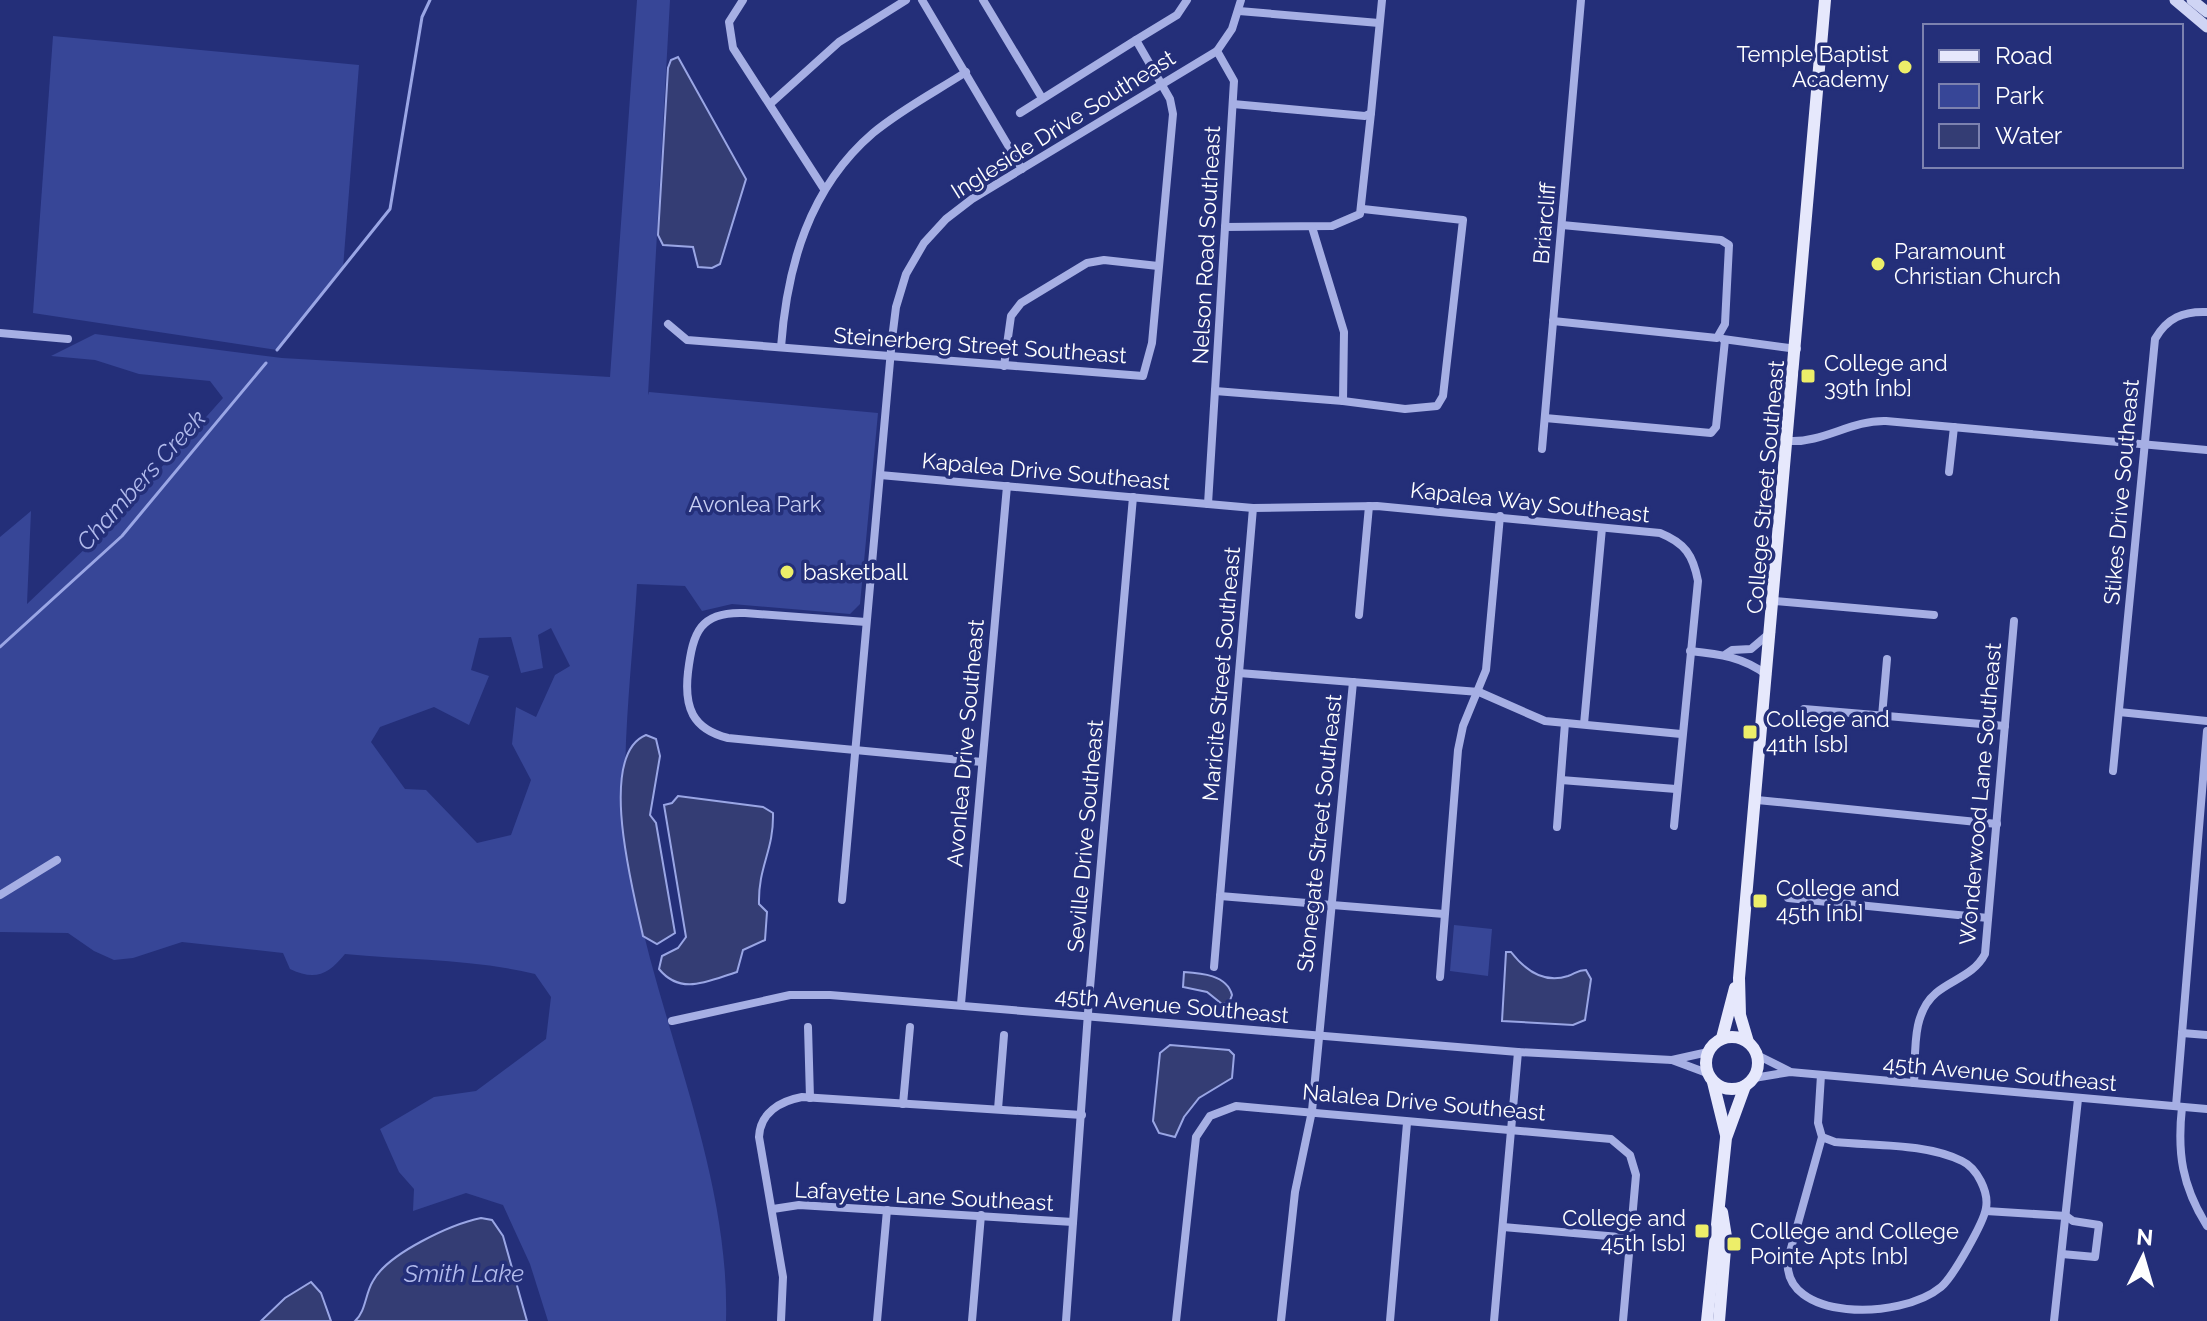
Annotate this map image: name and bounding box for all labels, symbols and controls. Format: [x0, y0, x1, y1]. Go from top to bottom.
legend [1923, 24, 2183, 168]
place label: Temple Baptist Academy [1737, 41, 1890, 92]
text: Road [1995, 41, 2053, 70]
street label: Ingleside Drive Southeast [946, 44, 1180, 204]
marker: Temple Baptist Academy [1896, 58, 1914, 76]
text: Park [1995, 81, 2044, 110]
text: Water [1995, 121, 2063, 150]
street label: Nelson Road Southeast [1187, 124, 1225, 365]
street label: Briarcliff [1527, 180, 1561, 265]
place label: Paramount Christian Church [1894, 238, 2061, 289]
marker: Paramount Christian Church [1869, 255, 1887, 273]
street label: Steinerberg Street Southeast [833, 322, 1128, 368]
place label: College and 39th [nb] [1824, 350, 1948, 401]
street label: College Street Southeast [1741, 359, 1789, 615]
marker: College and 39th [nb] [1799, 367, 1817, 385]
street label: Stikes Drive Southeast [2098, 378, 2144, 606]
water label: Chambers Creek [70, 404, 212, 556]
street label: Kapalea Drive Southeast [921, 447, 1172, 495]
street label: Kapalea Way Southeast [1409, 477, 1652, 528]
park label: Avonlea Park [689, 491, 822, 517]
street label: Maricite Street Southeast [1197, 545, 1245, 802]
place label: basketball [803, 559, 908, 585]
marker: basketball [778, 563, 796, 581]
street label: Avonlea Drive Southeast [941, 617, 989, 868]
street label: Wonderwood Lane Southeast [1954, 641, 2006, 946]
street label: Stonegate Street Southeast [1291, 692, 1347, 973]
place label: College and 41th [sb] [1766, 706, 1890, 757]
street label: Seville Drive Southeast [1062, 718, 1108, 954]
marker: College and 41th [sb] [1741, 723, 1759, 741]
place label: College and 45th [nb] [1776, 875, 1900, 926]
marker: College and 45th [nb] [1751, 892, 1769, 910]
street label: 45th Avenue Southeast [1054, 982, 1291, 1028]
street label: 45th Avenue Southeast [1882, 1050, 2119, 1096]
street label: Nalalea Drive Southeast [1301, 1078, 1547, 1126]
street label: Lafayette Lane Southeast [794, 1176, 1055, 1216]
place label: College and 45th [sb] [1562, 1205, 1686, 1256]
north arrow [2103, 1217, 2183, 1297]
place label: College and College Pointe Apts [nb] [1750, 1218, 1959, 1269]
marker: College and 45th [sb] [1693, 1222, 1711, 1240]
text: N [2135, 1223, 2154, 1251]
marker: College and College Pointe Apts [nb] [1725, 1235, 1743, 1253]
water label: Smith Lake [403, 1259, 524, 1288]

